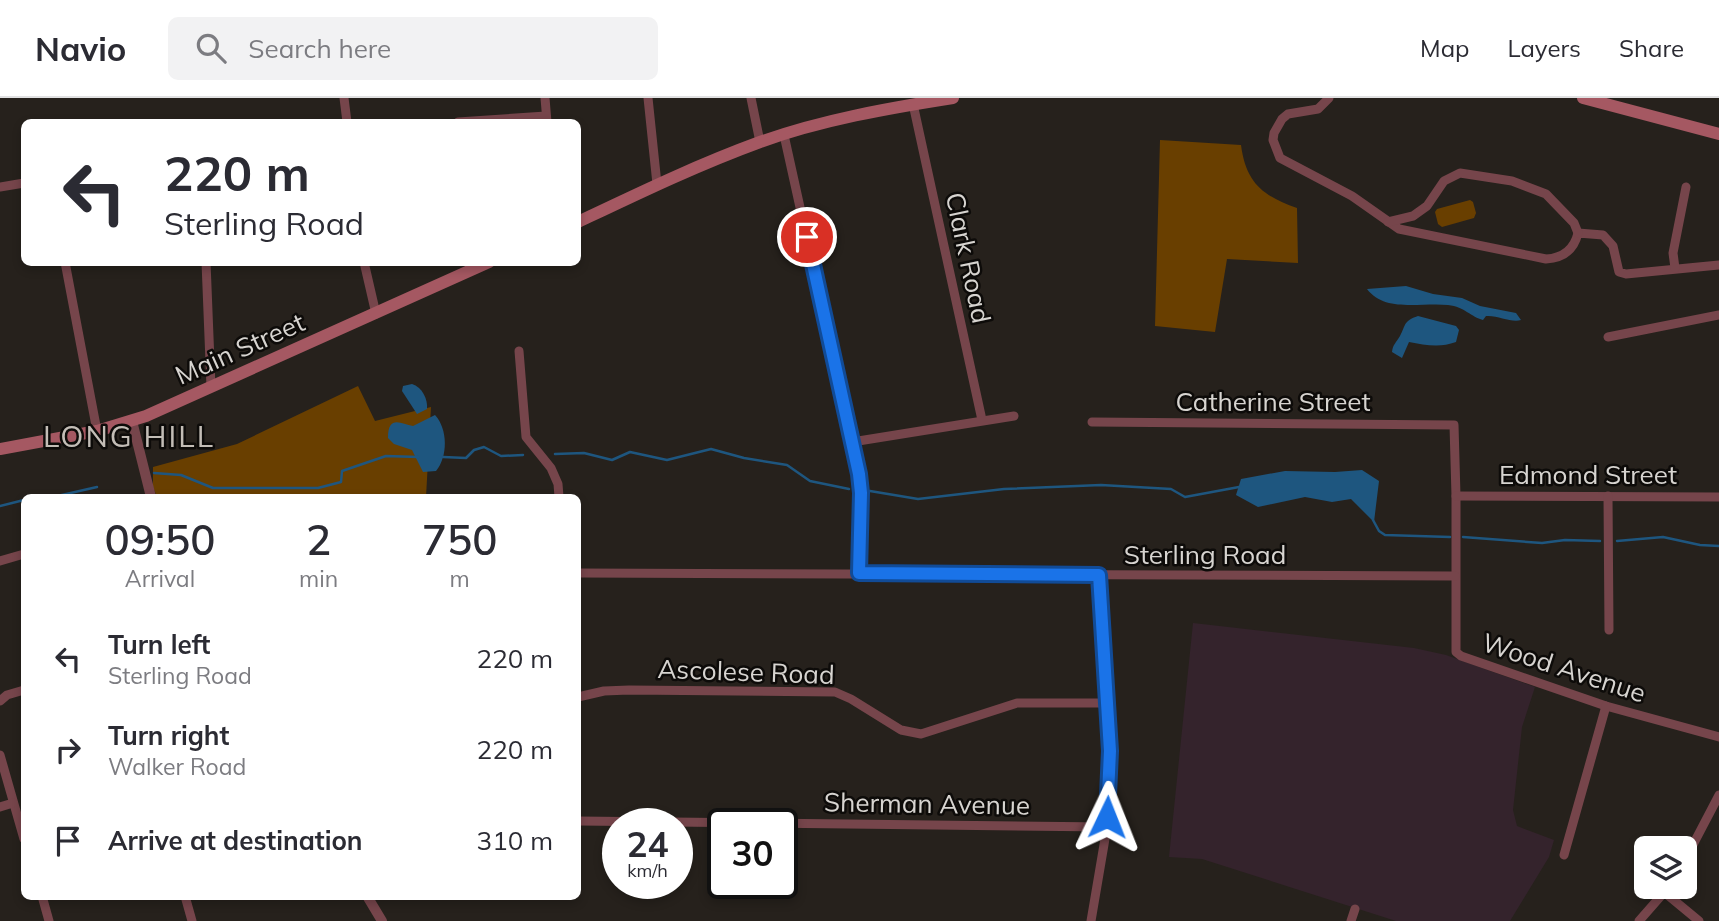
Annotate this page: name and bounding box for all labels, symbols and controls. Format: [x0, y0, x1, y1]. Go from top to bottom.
search box [168, 17, 658, 80]
text: Navio [35, 28, 126, 69]
icon: search [192, 29, 230, 67]
text: Search here [248, 32, 391, 65]
text: Map [1420, 33, 1469, 63]
text: Layers [1507, 33, 1581, 63]
text: Share [1619, 33, 1684, 63]
text: 220 m [164, 142, 310, 203]
icon: left [49, 147, 140, 238]
street label: Clark Road [939, 189, 998, 326]
text: Sterling Road [164, 203, 364, 243]
pin [777, 207, 837, 267]
icon: arrive [788, 218, 826, 256]
street label: Main Street [170, 305, 310, 392]
street label: Catherine Street [1175, 385, 1371, 418]
district label: LONG HILL [43, 417, 215, 455]
street label: Edmond Street [1499, 458, 1677, 491]
text: 09:50 [105, 513, 215, 566]
text: 2 [306, 513, 331, 566]
text: 750 [422, 513, 497, 566]
street label: Sterling Road [1124, 538, 1286, 571]
text: Arrival [125, 564, 195, 593]
text: min [299, 564, 338, 593]
text: m [449, 564, 470, 593]
street label: Wood Avenue [1478, 626, 1650, 709]
text: Turn left [108, 628, 210, 661]
icon: left [49, 640, 87, 678]
text: 220 m [477, 642, 553, 675]
street label: Ascolese Road [657, 652, 835, 691]
text: Sterling Road [108, 661, 252, 690]
text: Turn right [108, 719, 229, 752]
icon: right [49, 731, 87, 769]
text: 220 m [477, 733, 553, 766]
text: Walker Road [108, 752, 246, 781]
position arrow [1070, 780, 1144, 854]
street label: Sherman Avenue [824, 785, 1030, 822]
speed limit sign: 30 [707, 808, 798, 899]
icon: arrive [49, 822, 87, 860]
text: 24 [626, 822, 669, 866]
text: Arrive at destination [108, 824, 363, 857]
text: 310 m [477, 824, 553, 857]
map controls [1634, 836, 1697, 899]
button: layers [1634, 836, 1697, 899]
text: km/h [627, 859, 668, 882]

